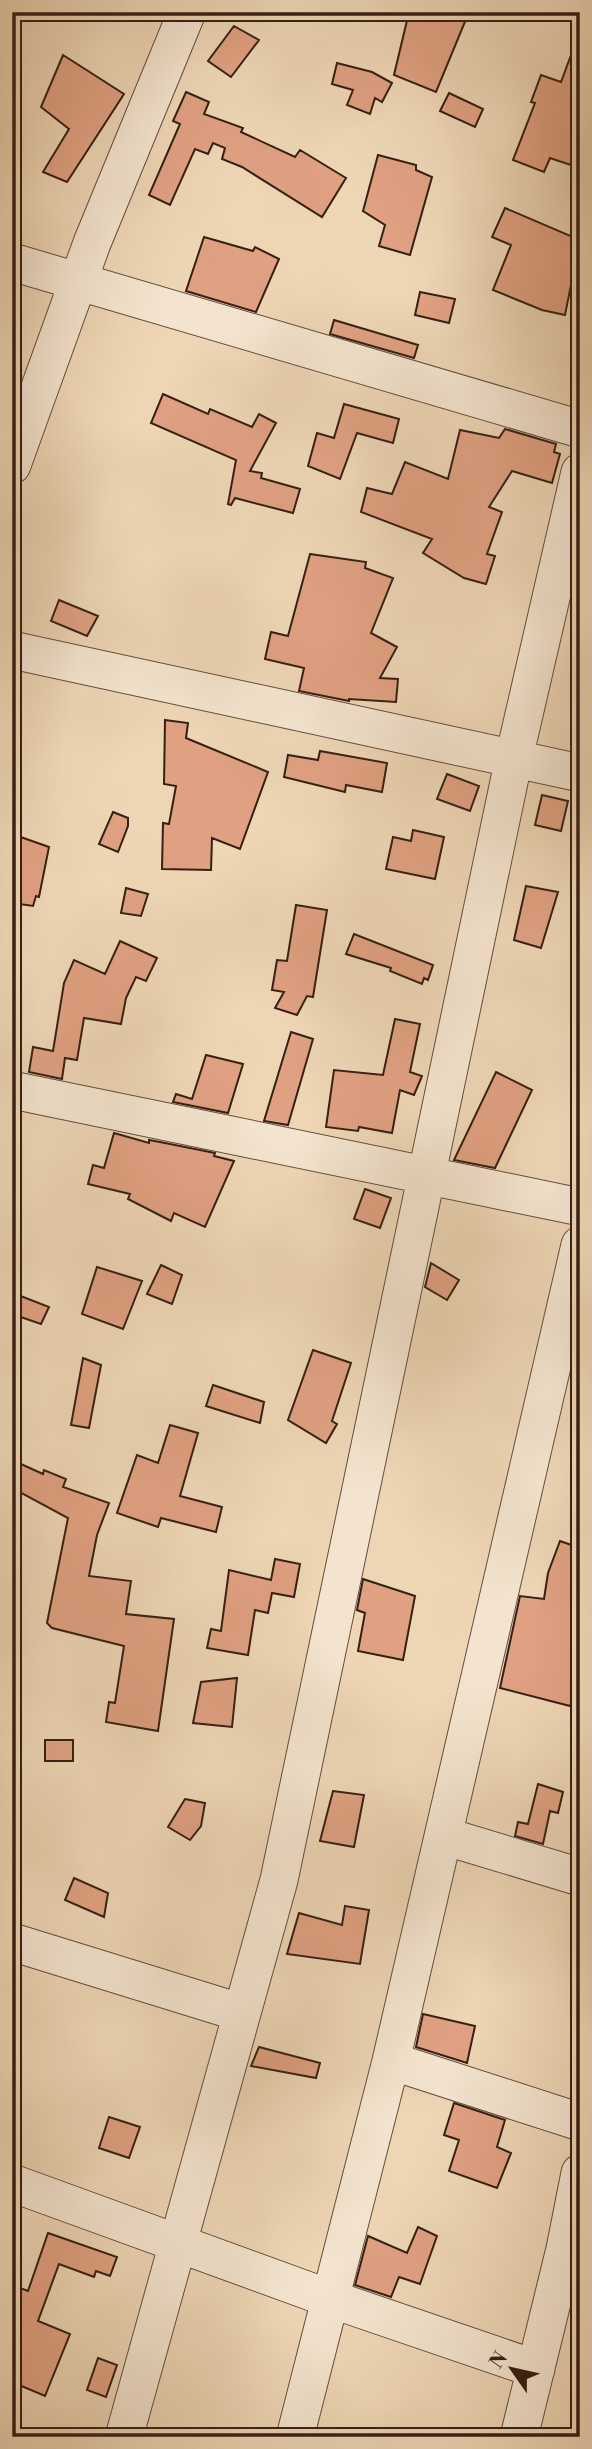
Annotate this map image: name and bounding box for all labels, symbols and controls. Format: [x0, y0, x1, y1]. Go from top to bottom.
north arrow [476, 2334, 546, 2404]
text: N [485, 2347, 513, 2373]

